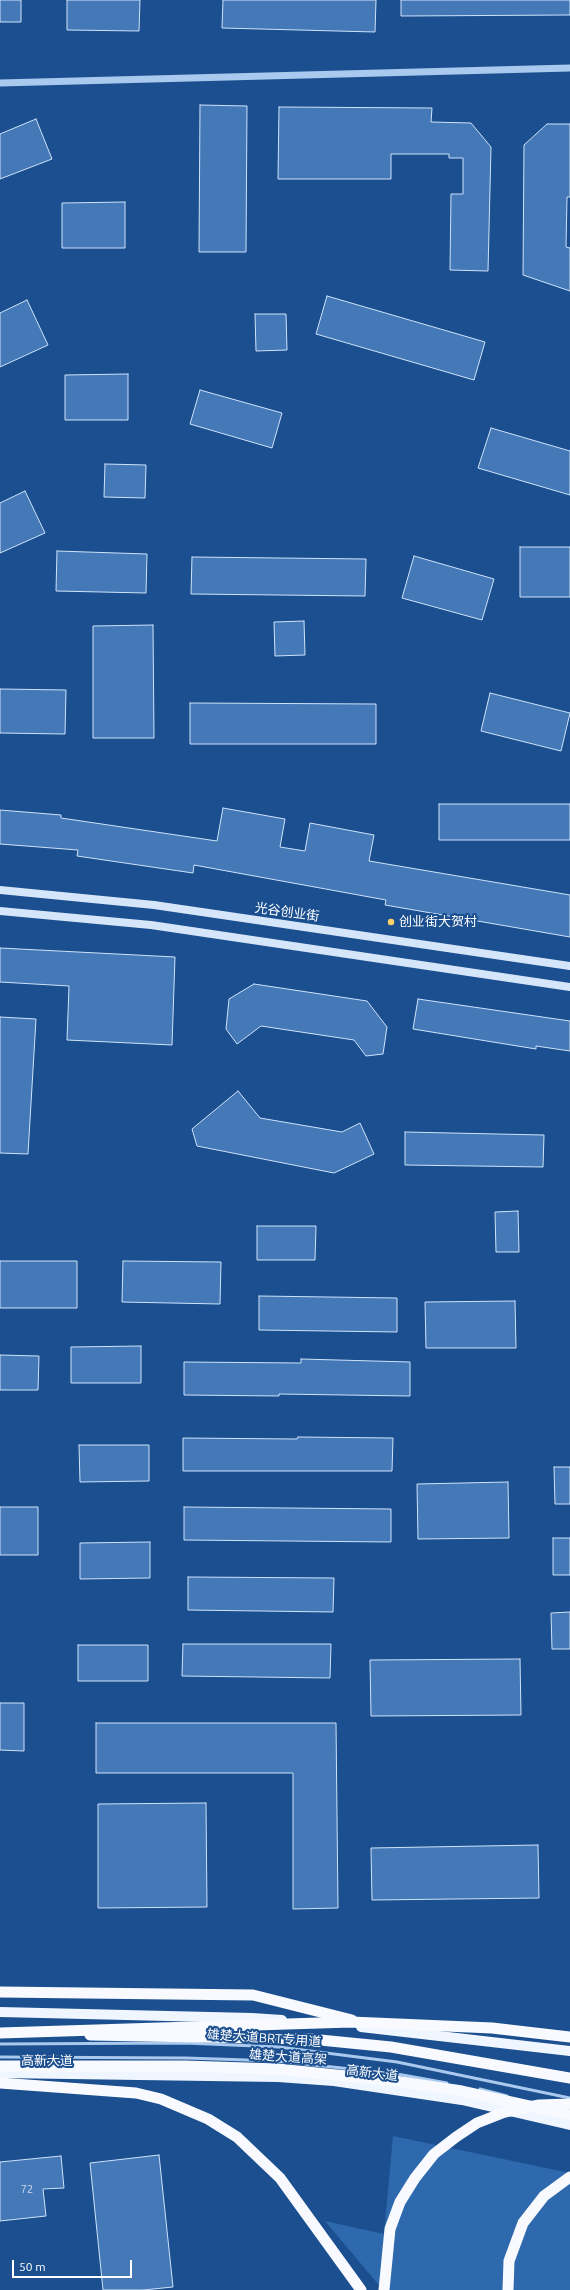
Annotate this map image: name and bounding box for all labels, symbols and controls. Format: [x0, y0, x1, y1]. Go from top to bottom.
street label: 光谷创业街 [254, 900, 320, 924]
place label: 创业街大贺村 [399, 914, 477, 930]
marker: 创业街大贺村 [386, 917, 396, 927]
street label: 雄楚大道BRT专用道 [206, 2026, 322, 2050]
street label: 雄楚大道高架 [249, 2046, 327, 2068]
street label: 高新大道 [21, 2053, 73, 2069]
street label: 高新大道 [345, 2062, 399, 2084]
house number: 72 [21, 2182, 33, 2196]
scale bar [14, 2252, 134, 2278]
text: 50 m [19, 2260, 46, 2273]

